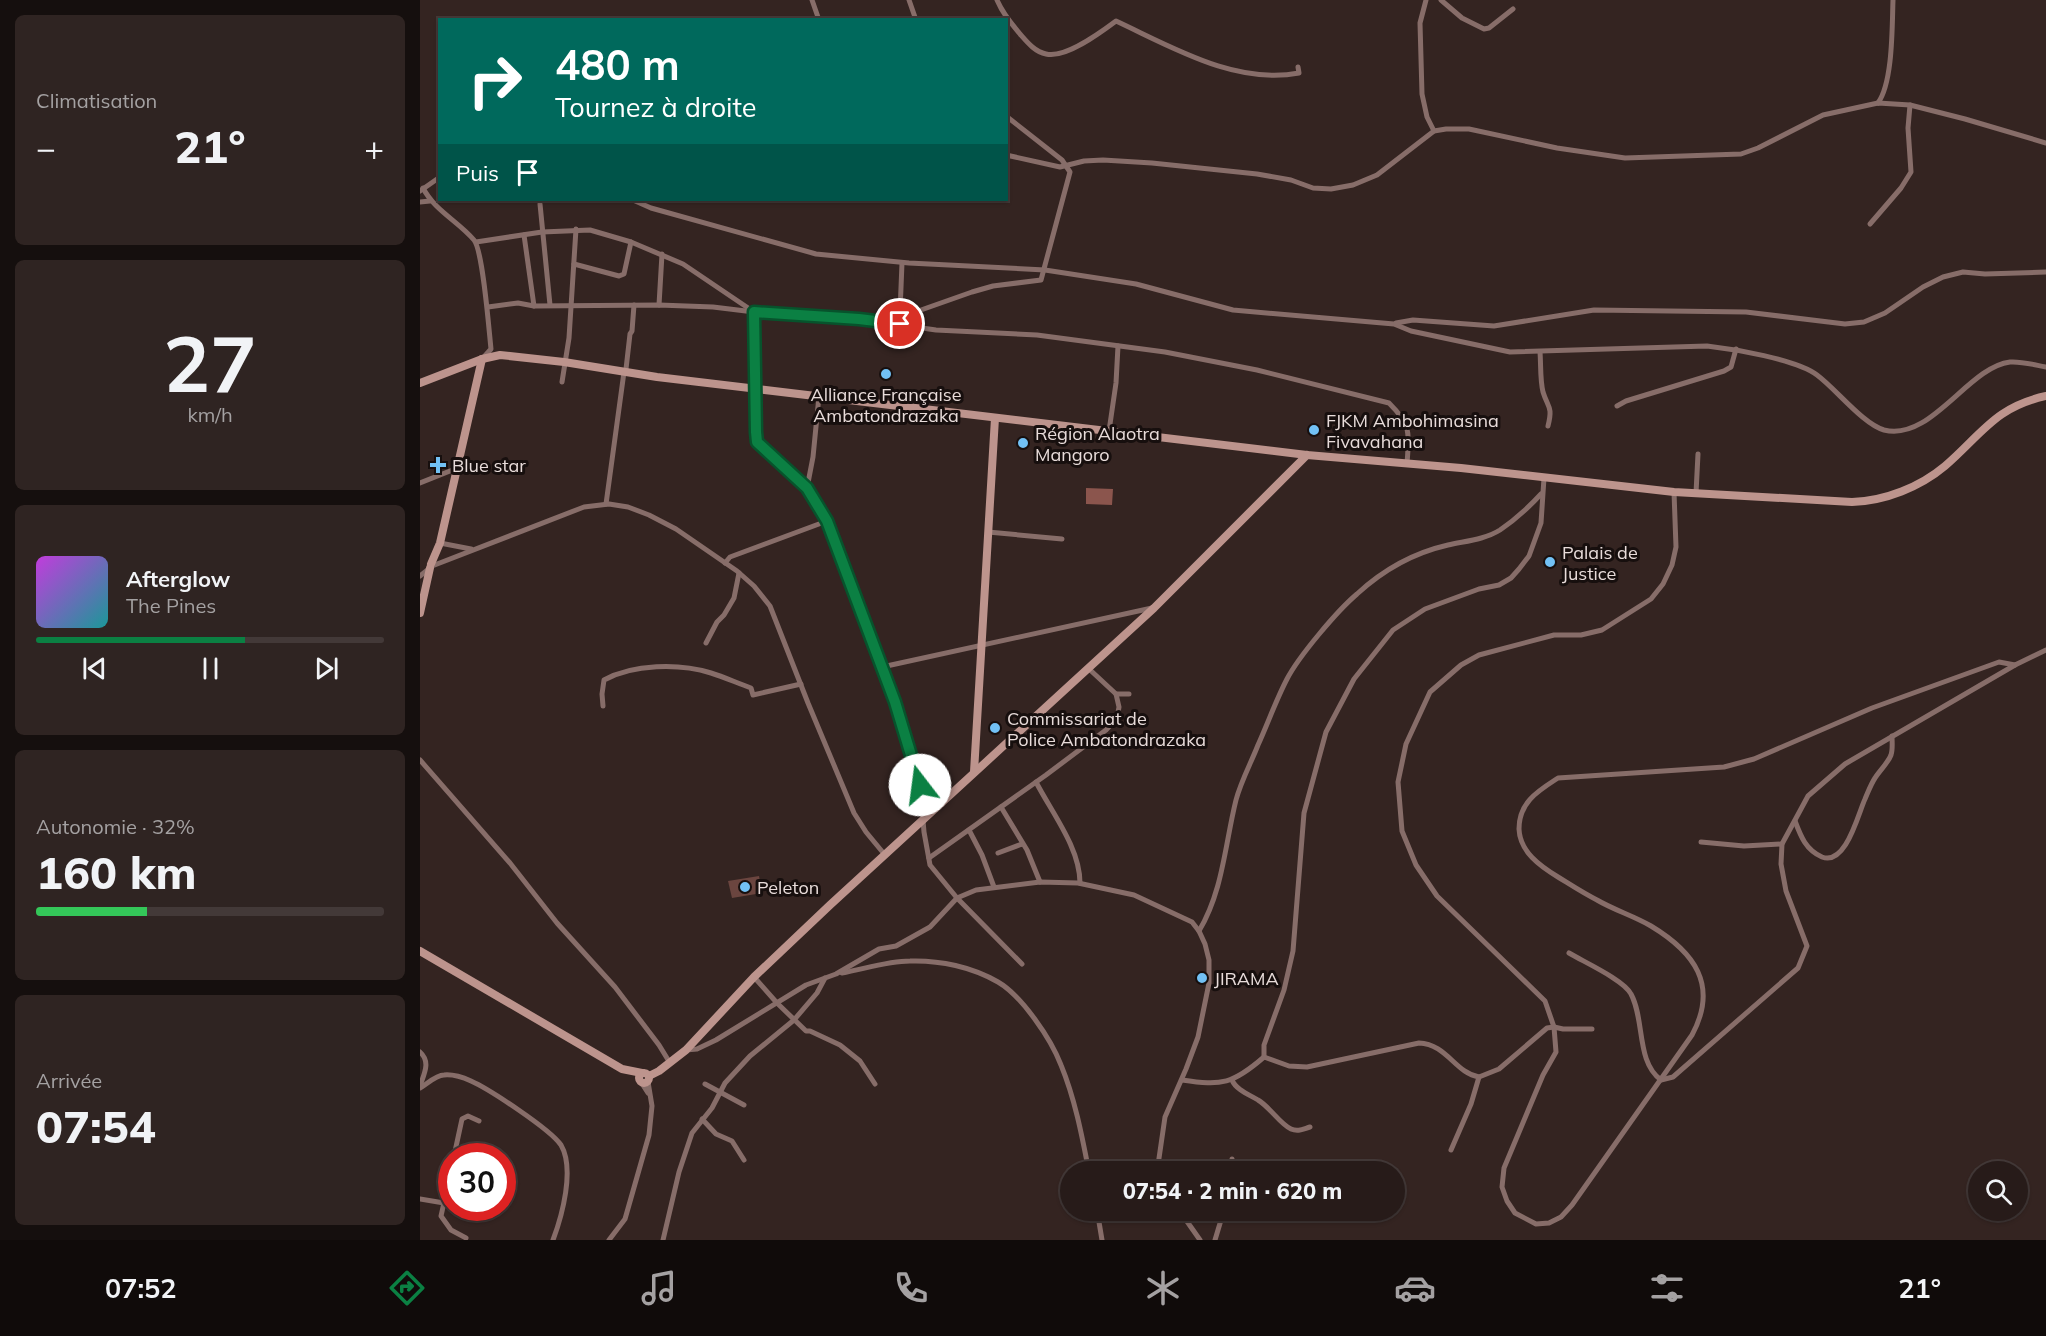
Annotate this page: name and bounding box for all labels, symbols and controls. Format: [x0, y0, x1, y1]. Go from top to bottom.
text: 480 m [555, 38, 680, 91]
icon: right [456, 42, 534, 120]
text: Climatisation [36, 88, 157, 113]
text: Tournez à droite [555, 90, 756, 124]
text: 21° [174, 118, 246, 174]
text: − [36, 127, 56, 168]
text: + [364, 127, 384, 168]
icon: arrive [511, 156, 544, 189]
text: Puis [456, 159, 499, 187]
pin [874, 298, 925, 349]
icon: arrive [883, 307, 916, 340]
text: 27 [163, 314, 257, 412]
marker: Alliance Française Ambatondrazaka [879, 367, 893, 381]
place label: Alliance Française Ambatondrazaka [810, 383, 962, 427]
text: km/h [187, 402, 233, 427]
place label: FJKM Ambohimasina Fivavahana [1326, 409, 1499, 453]
place label: Région Alaotra Mangoro [1035, 422, 1160, 466]
marker: FJKM Ambohimasina Fivavahana [1307, 423, 1321, 437]
marker: Région Alaotra Mangoro [1016, 436, 1030, 450]
place label: Blue star [452, 454, 526, 477]
marker: Blue star [429, 456, 447, 474]
place label: Palais de Justice [1562, 541, 1638, 585]
marker: Palais de Justice [1543, 555, 1557, 569]
text: Afterglow [126, 565, 230, 593]
text: The Pines [126, 593, 216, 618]
icon: previous [78, 652, 111, 685]
icon: pause [194, 652, 227, 685]
icon: next [310, 652, 343, 685]
place label: Commissariat de Police Ambatondrazaka [1007, 707, 1206, 751]
marker: Commissariat de Police Ambatondrazaka [988, 721, 1002, 735]
position arrow [888, 753, 952, 817]
text: Autonomie · 32% [36, 814, 195, 839]
text: 160 km [36, 844, 197, 900]
place label: Peleton [757, 876, 819, 899]
marker: Peleton [738, 880, 752, 894]
place label: JIRAMA [1214, 967, 1279, 990]
marker: JIRAMA [1195, 971, 1209, 985]
text: Arrivée [36, 1068, 102, 1093]
text: 07:54 [36, 1098, 156, 1154]
speed limit sign: 30 [438, 1143, 516, 1221]
map controls [1968, 1161, 2028, 1221]
button: search [1968, 1161, 2028, 1221]
text: 07:54 · 2 min · 620 m [1123, 1177, 1342, 1205]
icon: directions [386, 1267, 428, 1309]
icon: music [638, 1267, 680, 1309]
icon: phone [890, 1267, 932, 1309]
icon: climate [1142, 1267, 1184, 1309]
icon: car [1394, 1267, 1436, 1309]
icon: filters [1646, 1267, 1688, 1309]
text: 07:52 [105, 1271, 176, 1305]
text: 21° [1898, 1271, 1941, 1305]

